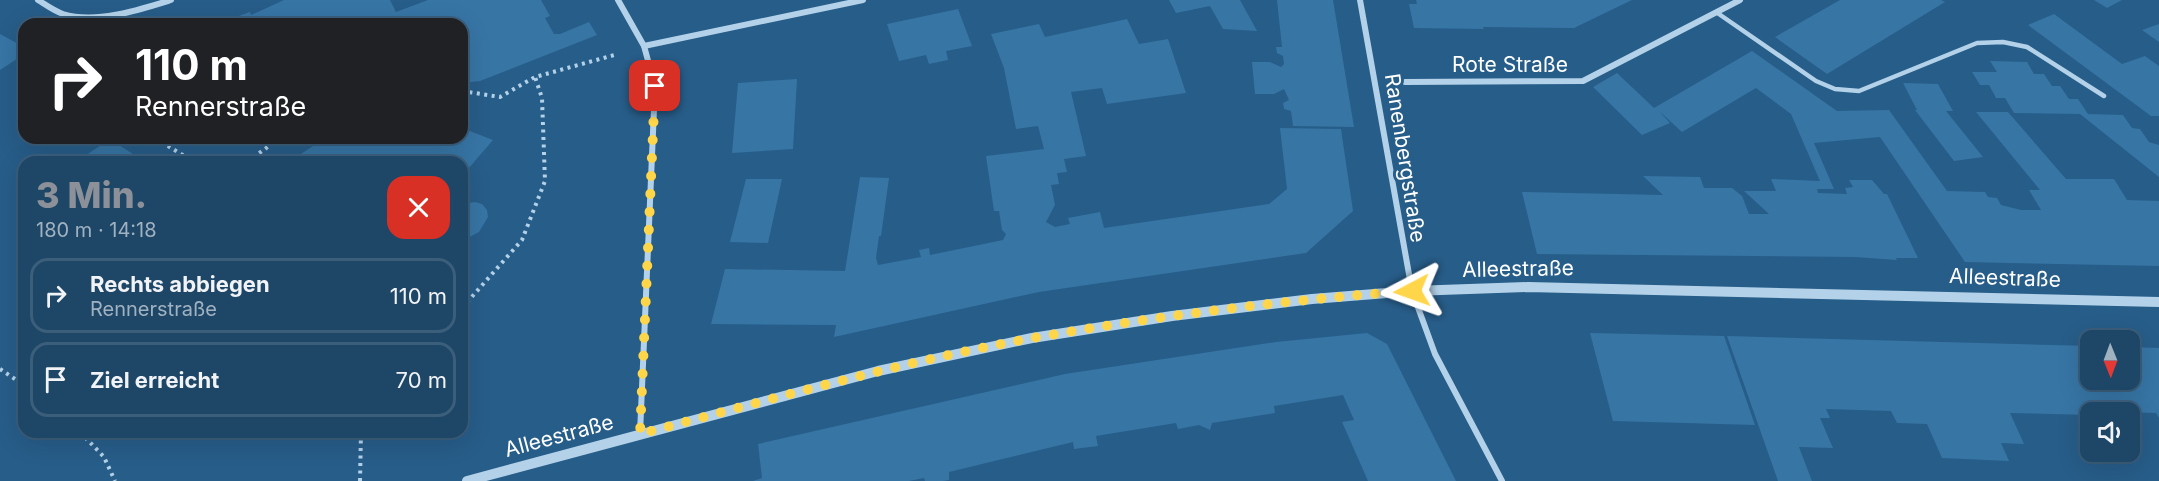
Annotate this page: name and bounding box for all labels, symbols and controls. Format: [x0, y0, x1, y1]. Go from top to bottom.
text: 110 m [135, 39, 248, 90]
icon: right [36, 42, 114, 120]
street label: Rote Straße [1452, 52, 1568, 77]
pin [629, 60, 680, 111]
icon: arrive [638, 69, 671, 102]
street label: Ranenbergstraße [1380, 72, 1431, 244]
text: Rennerstraße [135, 90, 306, 123]
text: 3 Min. [36, 173, 147, 217]
button: close [387, 176, 450, 239]
text: 180 m · 14:18 [36, 218, 157, 242]
street label: Alleestraße [1462, 255, 1574, 282]
position arrow [1380, 259, 1444, 323]
street label: Alleestraße [1949, 263, 2061, 292]
text: Rechts abbiegen [90, 271, 270, 297]
icon: right [39, 279, 72, 312]
text: 110 m [390, 283, 447, 309]
text: Rennerstraße [90, 297, 217, 321]
north arrow [2080, 330, 2140, 390]
map controls [2080, 330, 2140, 462]
icon: arrive [39, 363, 72, 396]
text: Ziel erreicht [90, 367, 219, 393]
text: 70 m [396, 367, 447, 393]
button: sound [2080, 402, 2140, 462]
street label: Alleestraße [502, 409, 616, 462]

